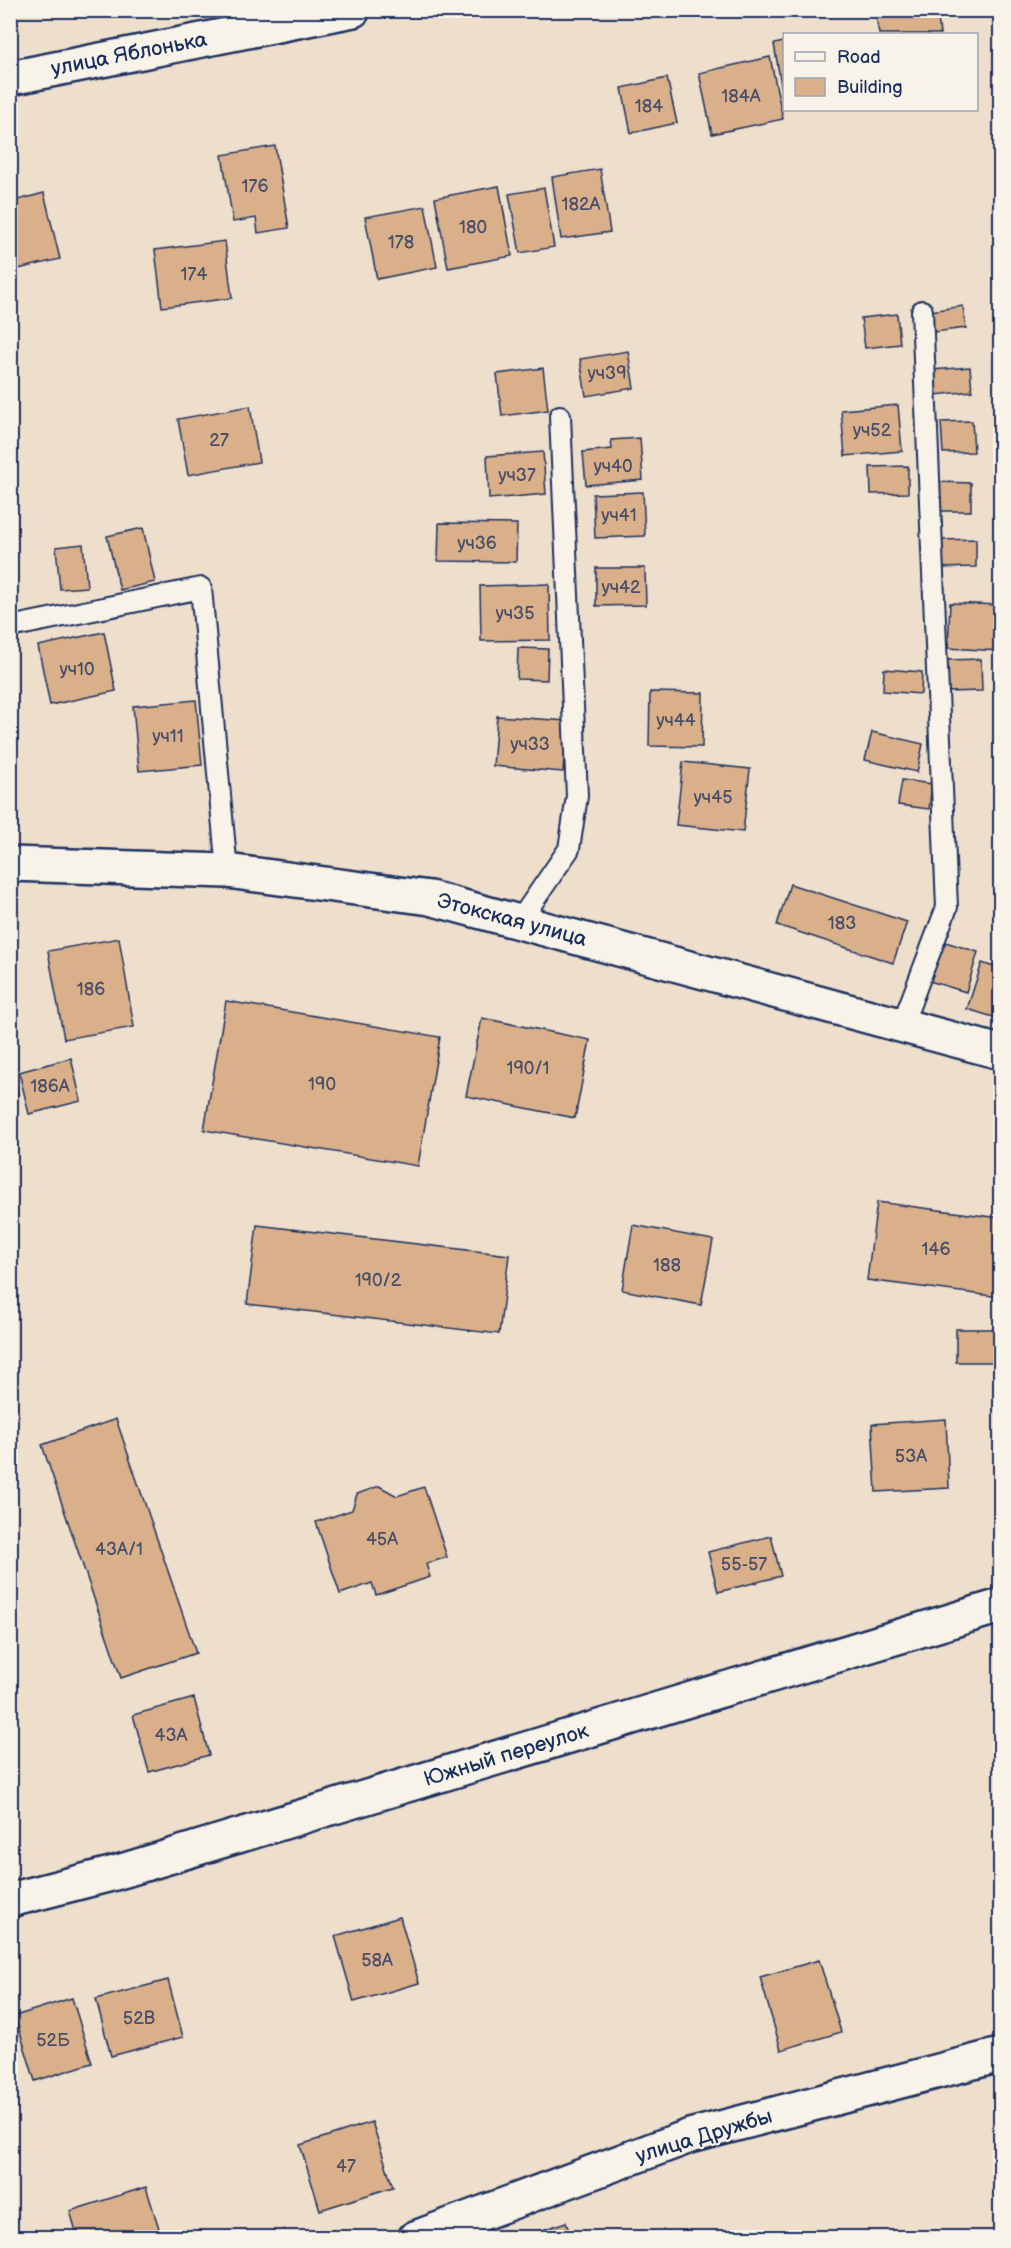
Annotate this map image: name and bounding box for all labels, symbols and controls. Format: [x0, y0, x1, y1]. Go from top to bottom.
street label: улица Яблонька [49, 27, 210, 81]
legend [783, 33, 978, 111]
text: Road [837, 47, 881, 68]
text: Building [837, 77, 903, 98]
house number: 184А [721, 86, 761, 107]
house number: 184 [635, 96, 663, 117]
house number: 176 [242, 176, 268, 197]
house number: 182А [562, 194, 601, 215]
house number: 180 [459, 217, 487, 238]
house number: 178 [388, 232, 414, 253]
house number: 174 [181, 264, 207, 285]
house number: уч39 [587, 363, 627, 384]
house number: уч52 [853, 420, 892, 441]
house number: 27 [209, 430, 229, 451]
house number: уч40 [593, 456, 633, 477]
house number: уч37 [498, 465, 536, 486]
house number: уч41 [601, 505, 637, 526]
house number: уч36 [457, 533, 497, 554]
house number: уч42 [601, 577, 641, 598]
house number: уч35 [496, 603, 535, 624]
house number: уч10 [59, 659, 95, 680]
house number: уч44 [656, 710, 696, 731]
house number: уч11 [152, 726, 184, 747]
house number: уч33 [510, 734, 550, 755]
house number: уч45 [694, 787, 732, 808]
street label: Этокская улица [434, 888, 590, 952]
house number: 183 [828, 913, 856, 934]
house number: 186 [77, 979, 105, 1000]
house number: 190/1 [506, 1058, 550, 1079]
house number: 190 [308, 1074, 336, 1095]
house number: 186А [30, 1076, 70, 1097]
house number: 146 [922, 1239, 950, 1260]
house number: 188 [653, 1255, 681, 1276]
house number: 190/2 [355, 1270, 402, 1291]
house number: 53А [895, 1446, 927, 1467]
house number: 45А [366, 1529, 398, 1550]
house number: 43А/1 [95, 1539, 143, 1560]
house number: 55-57 [721, 1554, 767, 1575]
street label: Южный переулок [421, 1718, 591, 1792]
house number: 43А [155, 1725, 188, 1746]
house number: 58А [361, 1950, 393, 1971]
house number: 52В [123, 2008, 155, 2029]
house number: 52Б [36, 2030, 70, 2051]
street label: улица Дружбы [633, 2103, 775, 2169]
house number: 47 [336, 2156, 356, 2177]

